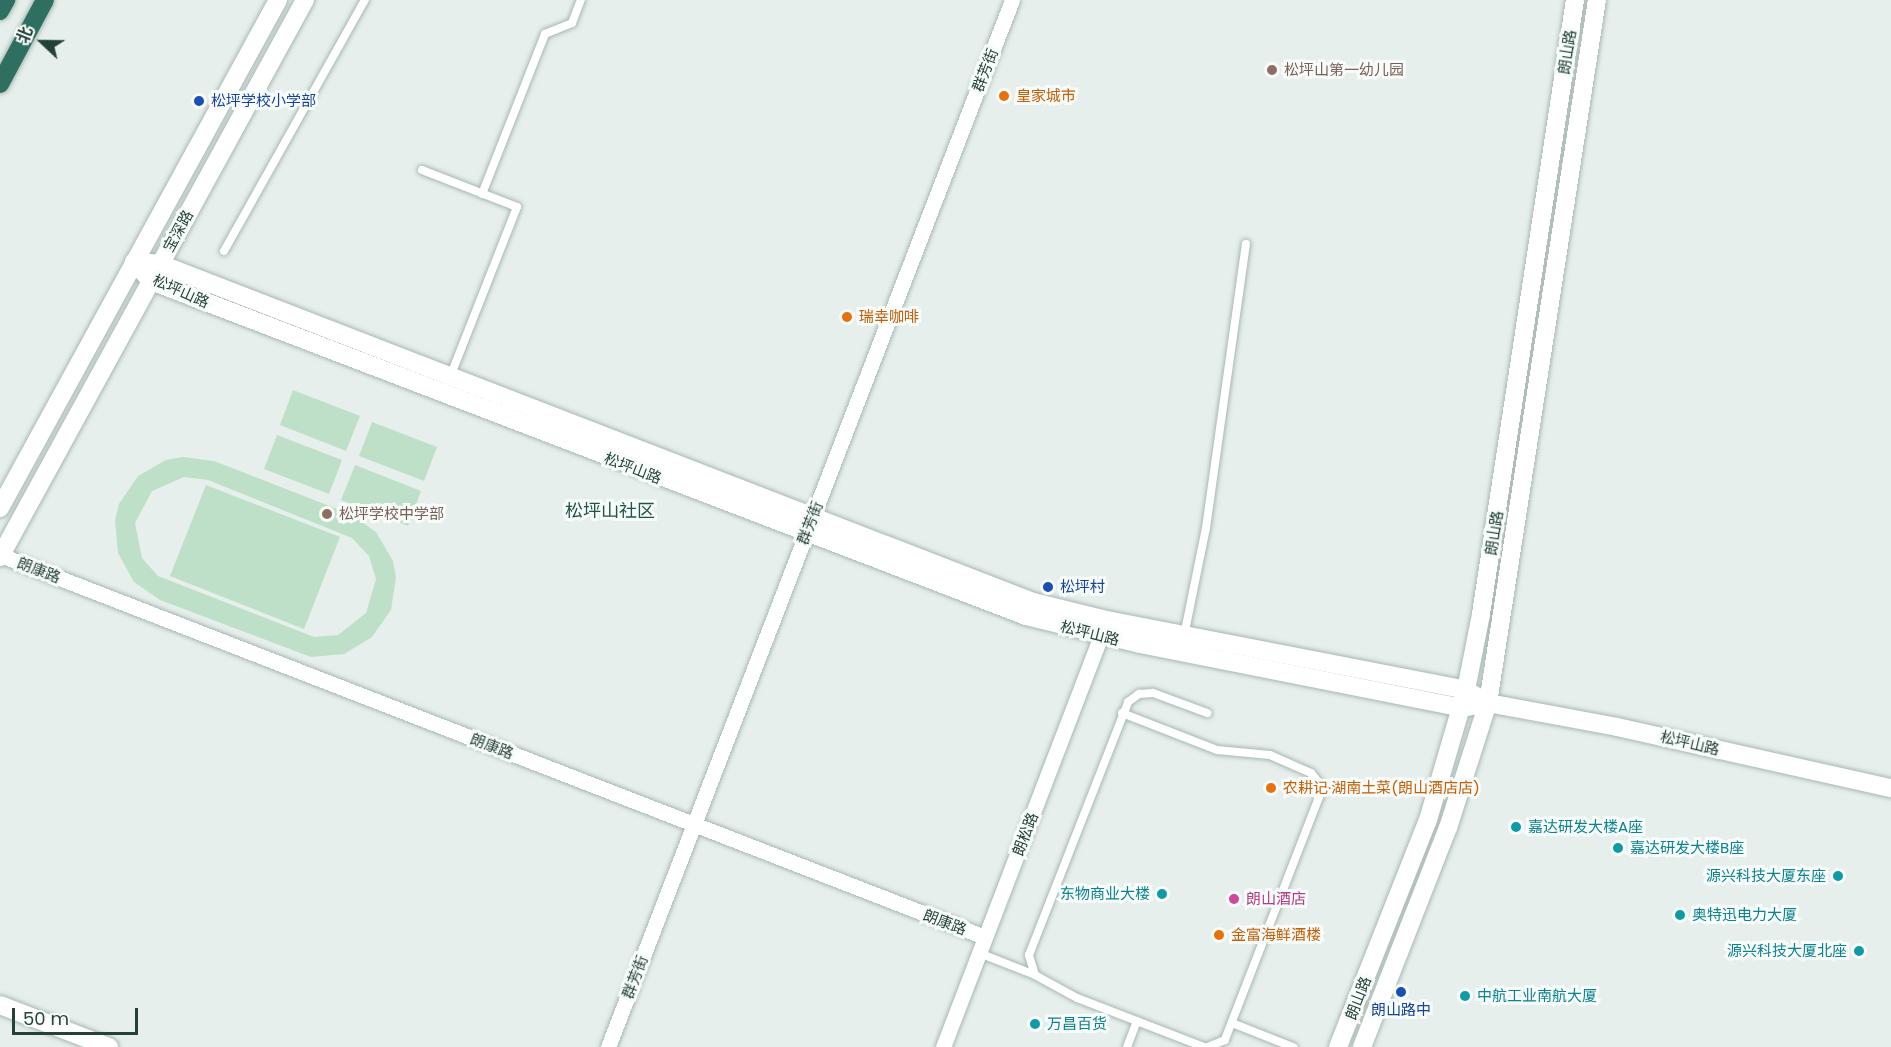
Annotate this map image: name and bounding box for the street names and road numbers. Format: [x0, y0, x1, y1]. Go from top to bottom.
street label: 朗山路 [1555, 28, 1579, 76]
street label: 群芳街 [969, 46, 1001, 94]
street label: 宝深路 [159, 207, 197, 255]
street label: 松坪山路 [150, 271, 212, 311]
street label: 松坪山路 [602, 449, 664, 487]
street label: 群芳街 [794, 499, 826, 547]
street label: 朗山路 [1482, 509, 1506, 557]
street label: 朗康路 [15, 554, 63, 586]
street label: 松坪山路 [1059, 617, 1121, 649]
street label: 松坪山路 [1659, 727, 1721, 759]
street label: 朗康路 [468, 730, 516, 762]
street label: 朗松路 [1009, 810, 1041, 858]
street label: 朗康路 [921, 906, 969, 938]
street label: 群芳街 [619, 953, 651, 1001]
street label: 朗山路 [1342, 974, 1374, 1022]

